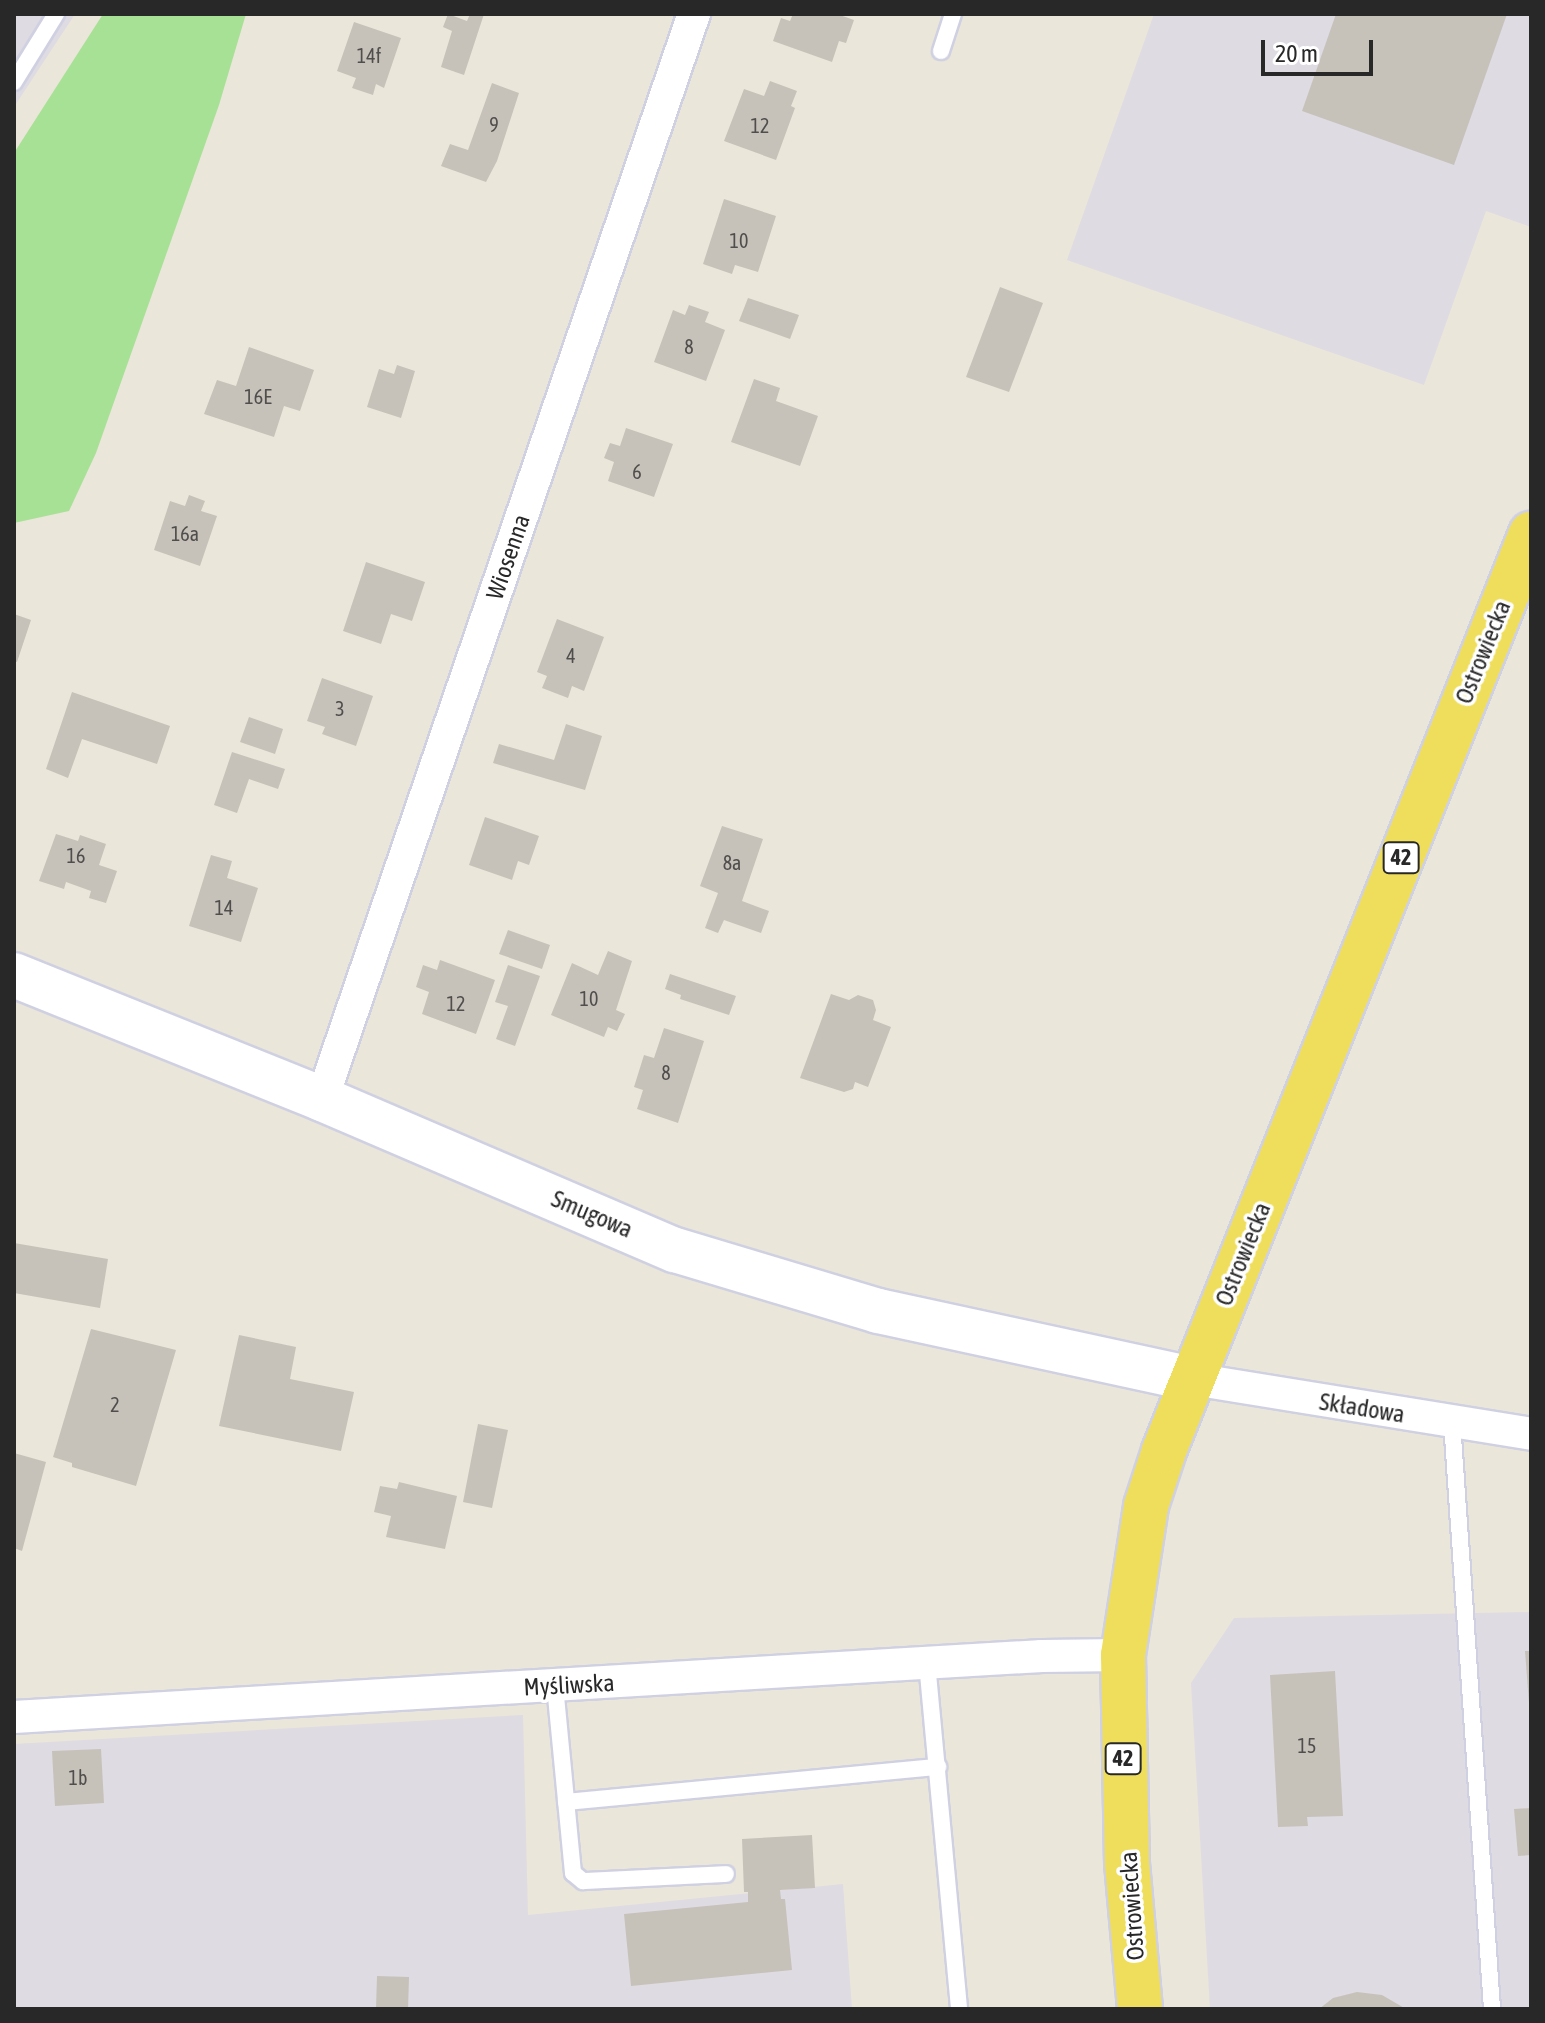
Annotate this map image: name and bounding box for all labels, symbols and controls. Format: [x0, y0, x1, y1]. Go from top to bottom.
scale bar [1265, 24, 1377, 74]
text: 20 m [1275, 40, 1318, 67]
house number: 14f [357, 43, 381, 67]
house number: 9 [489, 112, 499, 136]
house number: 12 [751, 113, 769, 137]
house number: 10 [730, 228, 748, 252]
house number: 8 [684, 334, 694, 358]
house number: 16E [244, 384, 272, 408]
house number: 6 [632, 459, 642, 483]
street label: Wiosenna [480, 511, 536, 603]
house number: 16a [171, 521, 199, 545]
street label: Ostrowiecka [1449, 596, 1517, 708]
house number: 4 [566, 643, 576, 667]
house number: 3 [335, 696, 345, 720]
road number: 42 [1381, 840, 1421, 876]
house number: 16 [67, 843, 85, 867]
house number: 8a [723, 850, 741, 874]
house number: 14 [215, 895, 233, 919]
house number: 10 [580, 986, 598, 1010]
house number: 12 [447, 991, 465, 1015]
house number: 8 [661, 1060, 671, 1084]
street label: Smugowa [547, 1184, 637, 1244]
street label: Ostrowiecka [1209, 1198, 1277, 1310]
street label: Składowa [1317, 1387, 1407, 1429]
house number: 2 [110, 1392, 120, 1416]
street label: Myśliwska [523, 1668, 615, 1702]
house number: 15 [1298, 1733, 1316, 1757]
road number: 42 [1103, 1741, 1143, 1777]
house number: 1b [69, 1765, 87, 1789]
street label: Ostrowiecka [1114, 1851, 1150, 1961]

